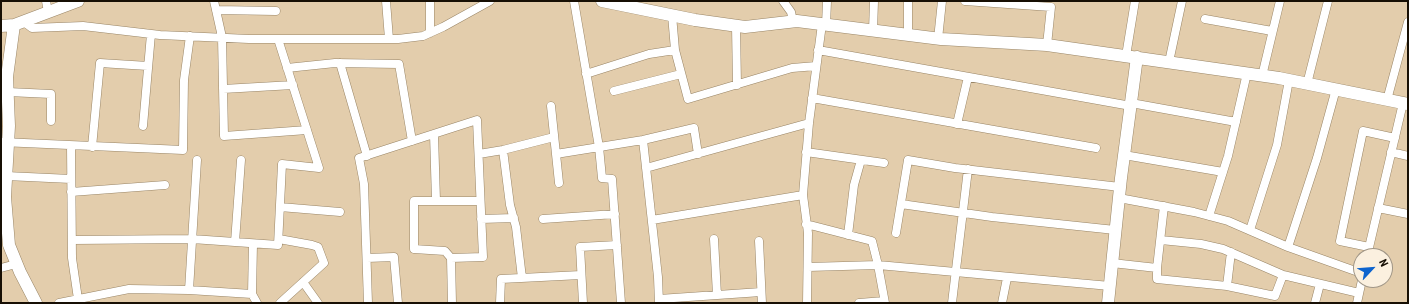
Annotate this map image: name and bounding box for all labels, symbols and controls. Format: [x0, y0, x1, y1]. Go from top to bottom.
north arrow [1353, 248, 1393, 288]
text: N [1376, 257, 1391, 269]

